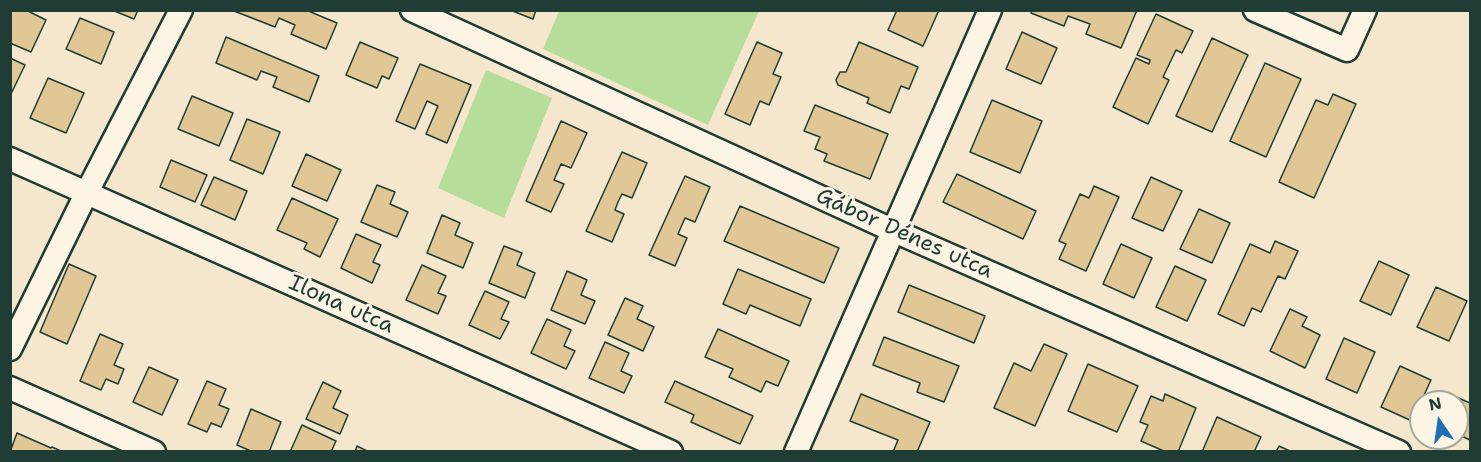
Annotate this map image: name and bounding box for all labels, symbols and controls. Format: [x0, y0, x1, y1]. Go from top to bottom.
street label: Gábor Dénes utca [812, 183, 996, 285]
street label: Ilona utca [284, 270, 398, 340]
north arrow [1409, 390, 1469, 450]
text: N [1427, 392, 1444, 416]

